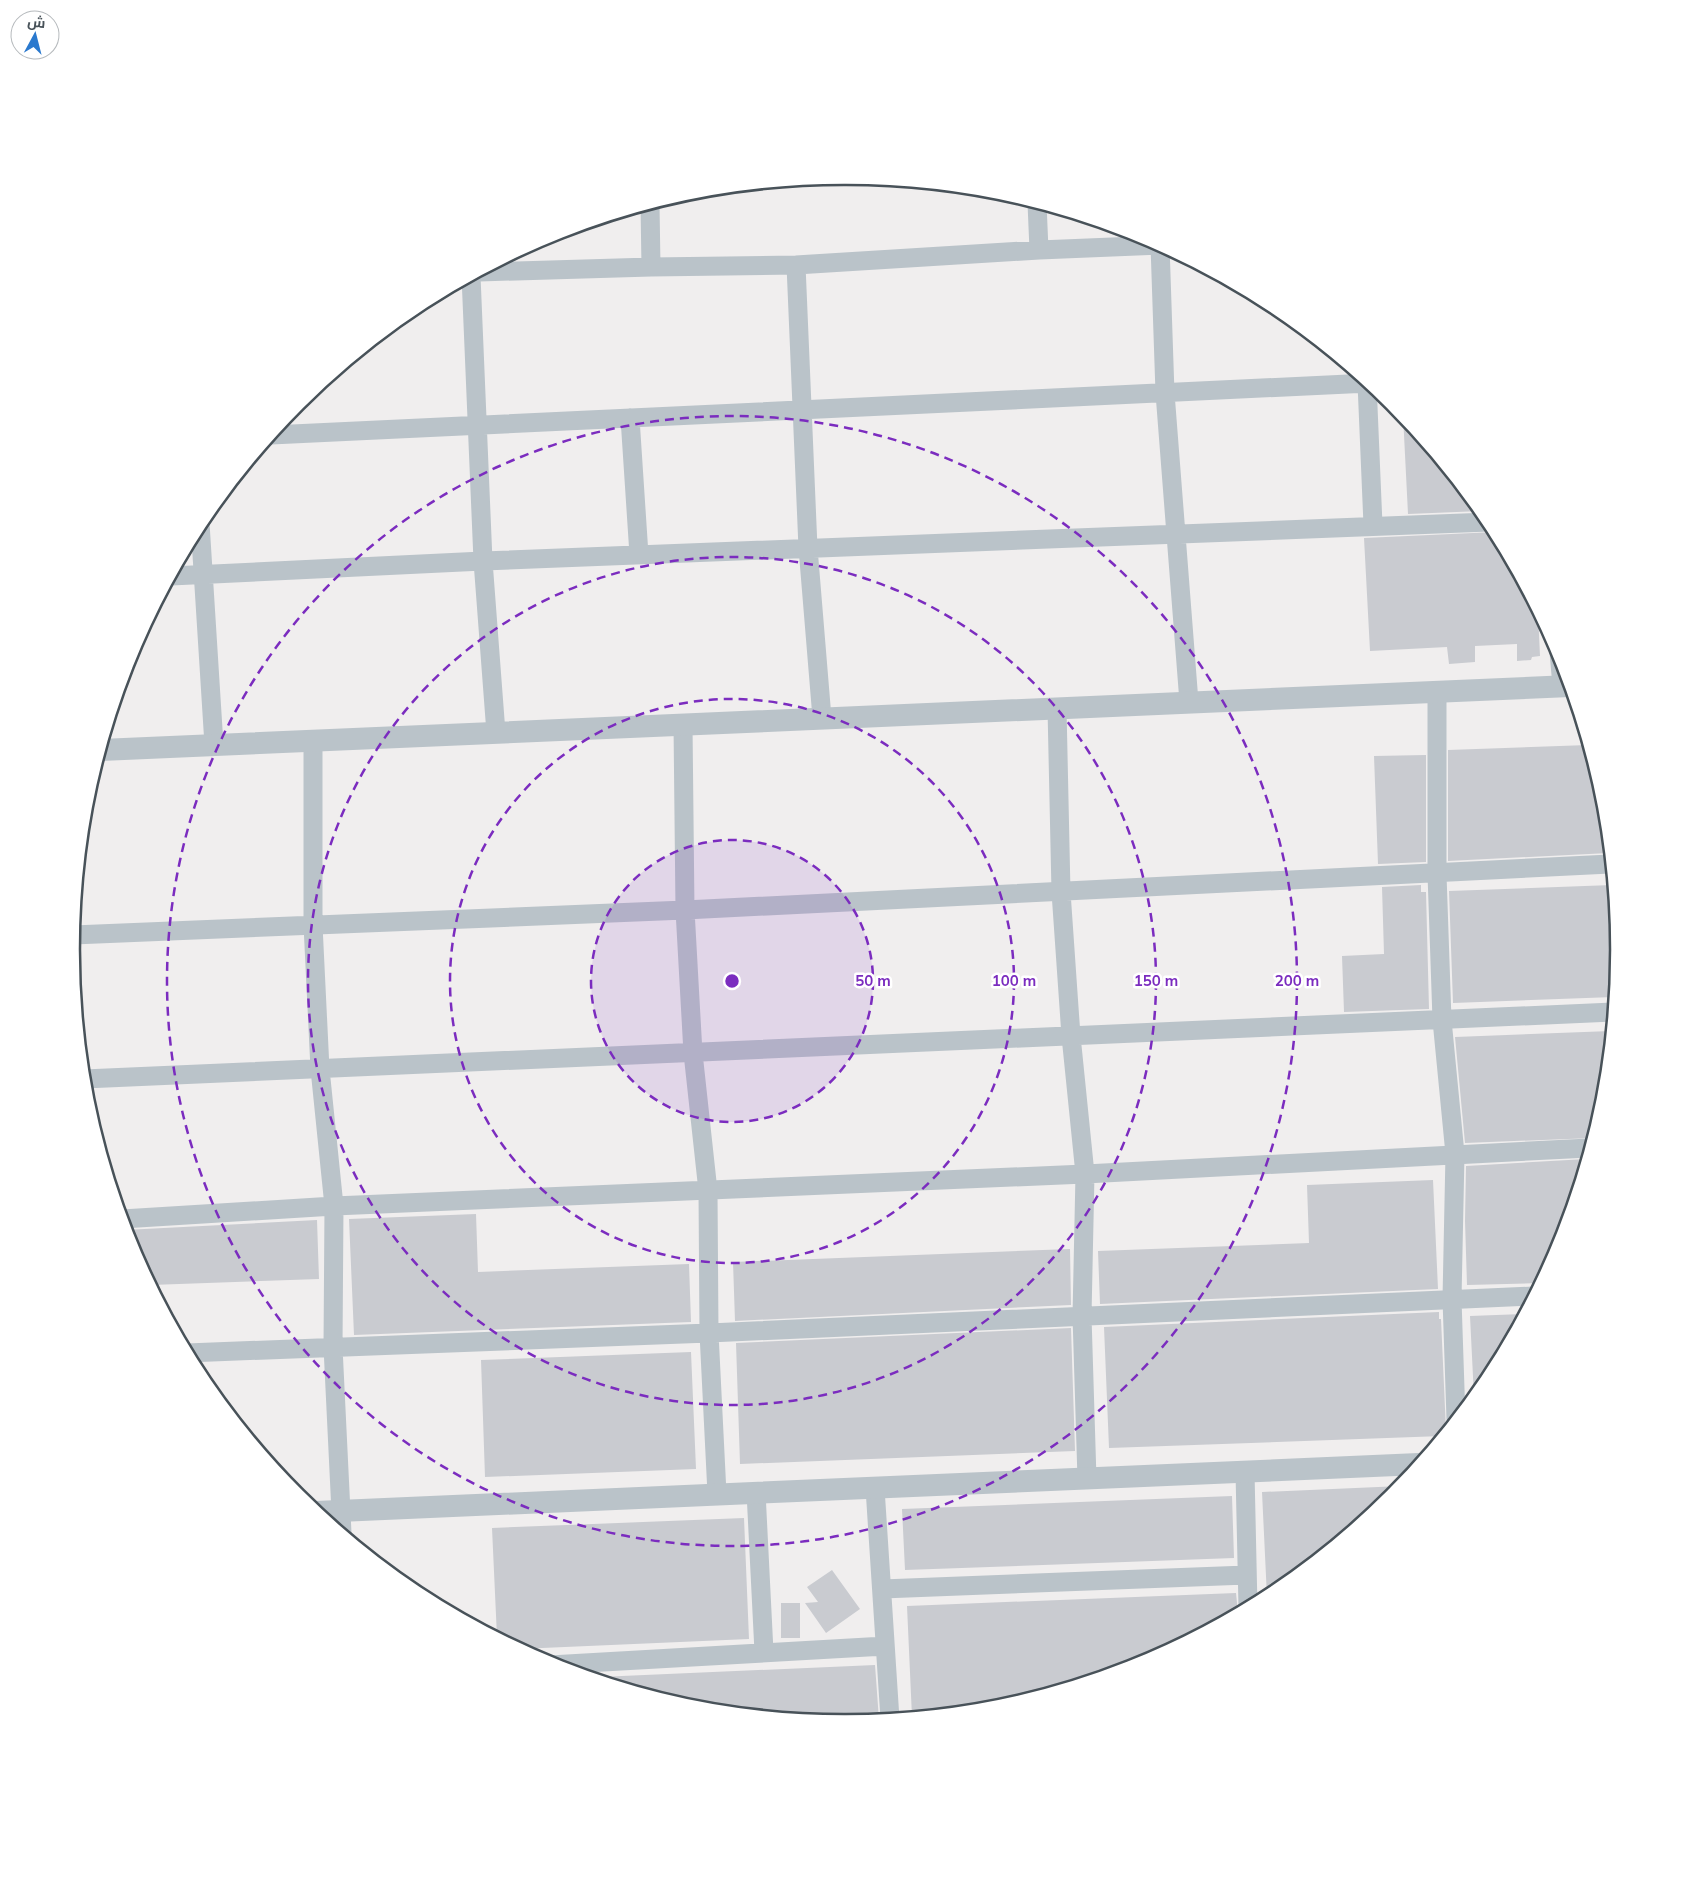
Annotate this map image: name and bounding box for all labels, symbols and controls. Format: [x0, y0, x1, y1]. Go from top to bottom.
north arrow [10, 10, 60, 60]
text: ش [27, 12, 47, 32]
text: 50 m [855, 971, 891, 990]
text: 100 m [992, 971, 1036, 990]
text: 150 m [1134, 971, 1178, 990]
text: 200 m [1275, 971, 1319, 990]
centre of rings [723, 972, 741, 990]

